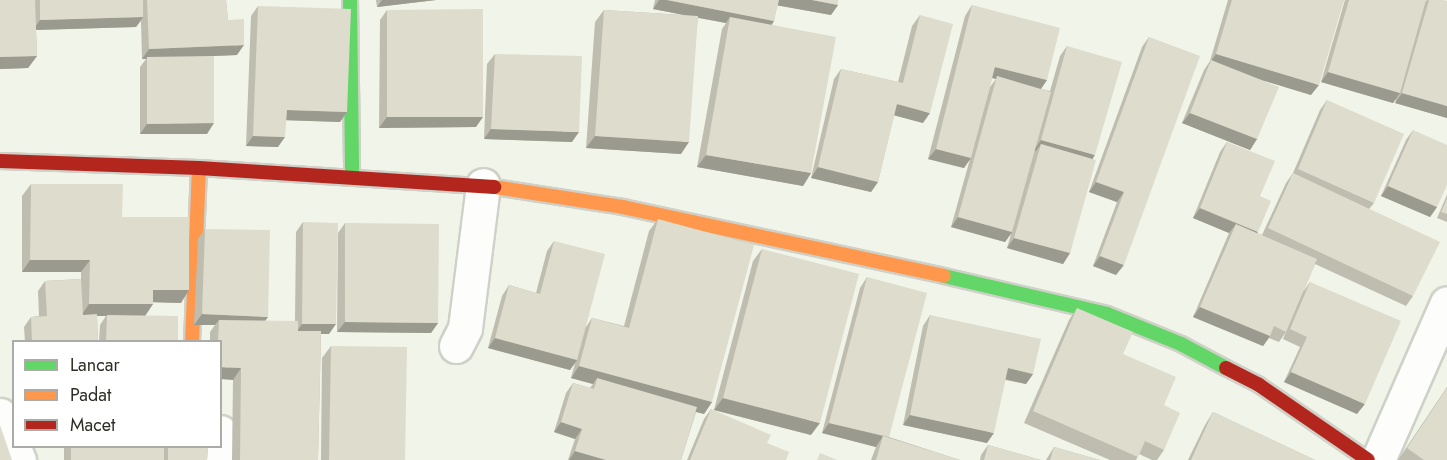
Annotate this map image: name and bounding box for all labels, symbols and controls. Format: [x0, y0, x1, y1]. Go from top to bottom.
legend [12, 340, 222, 448]
text: Lancar [70, 352, 120, 378]
text: Padat [70, 382, 111, 408]
text: Macet [70, 412, 115, 438]

